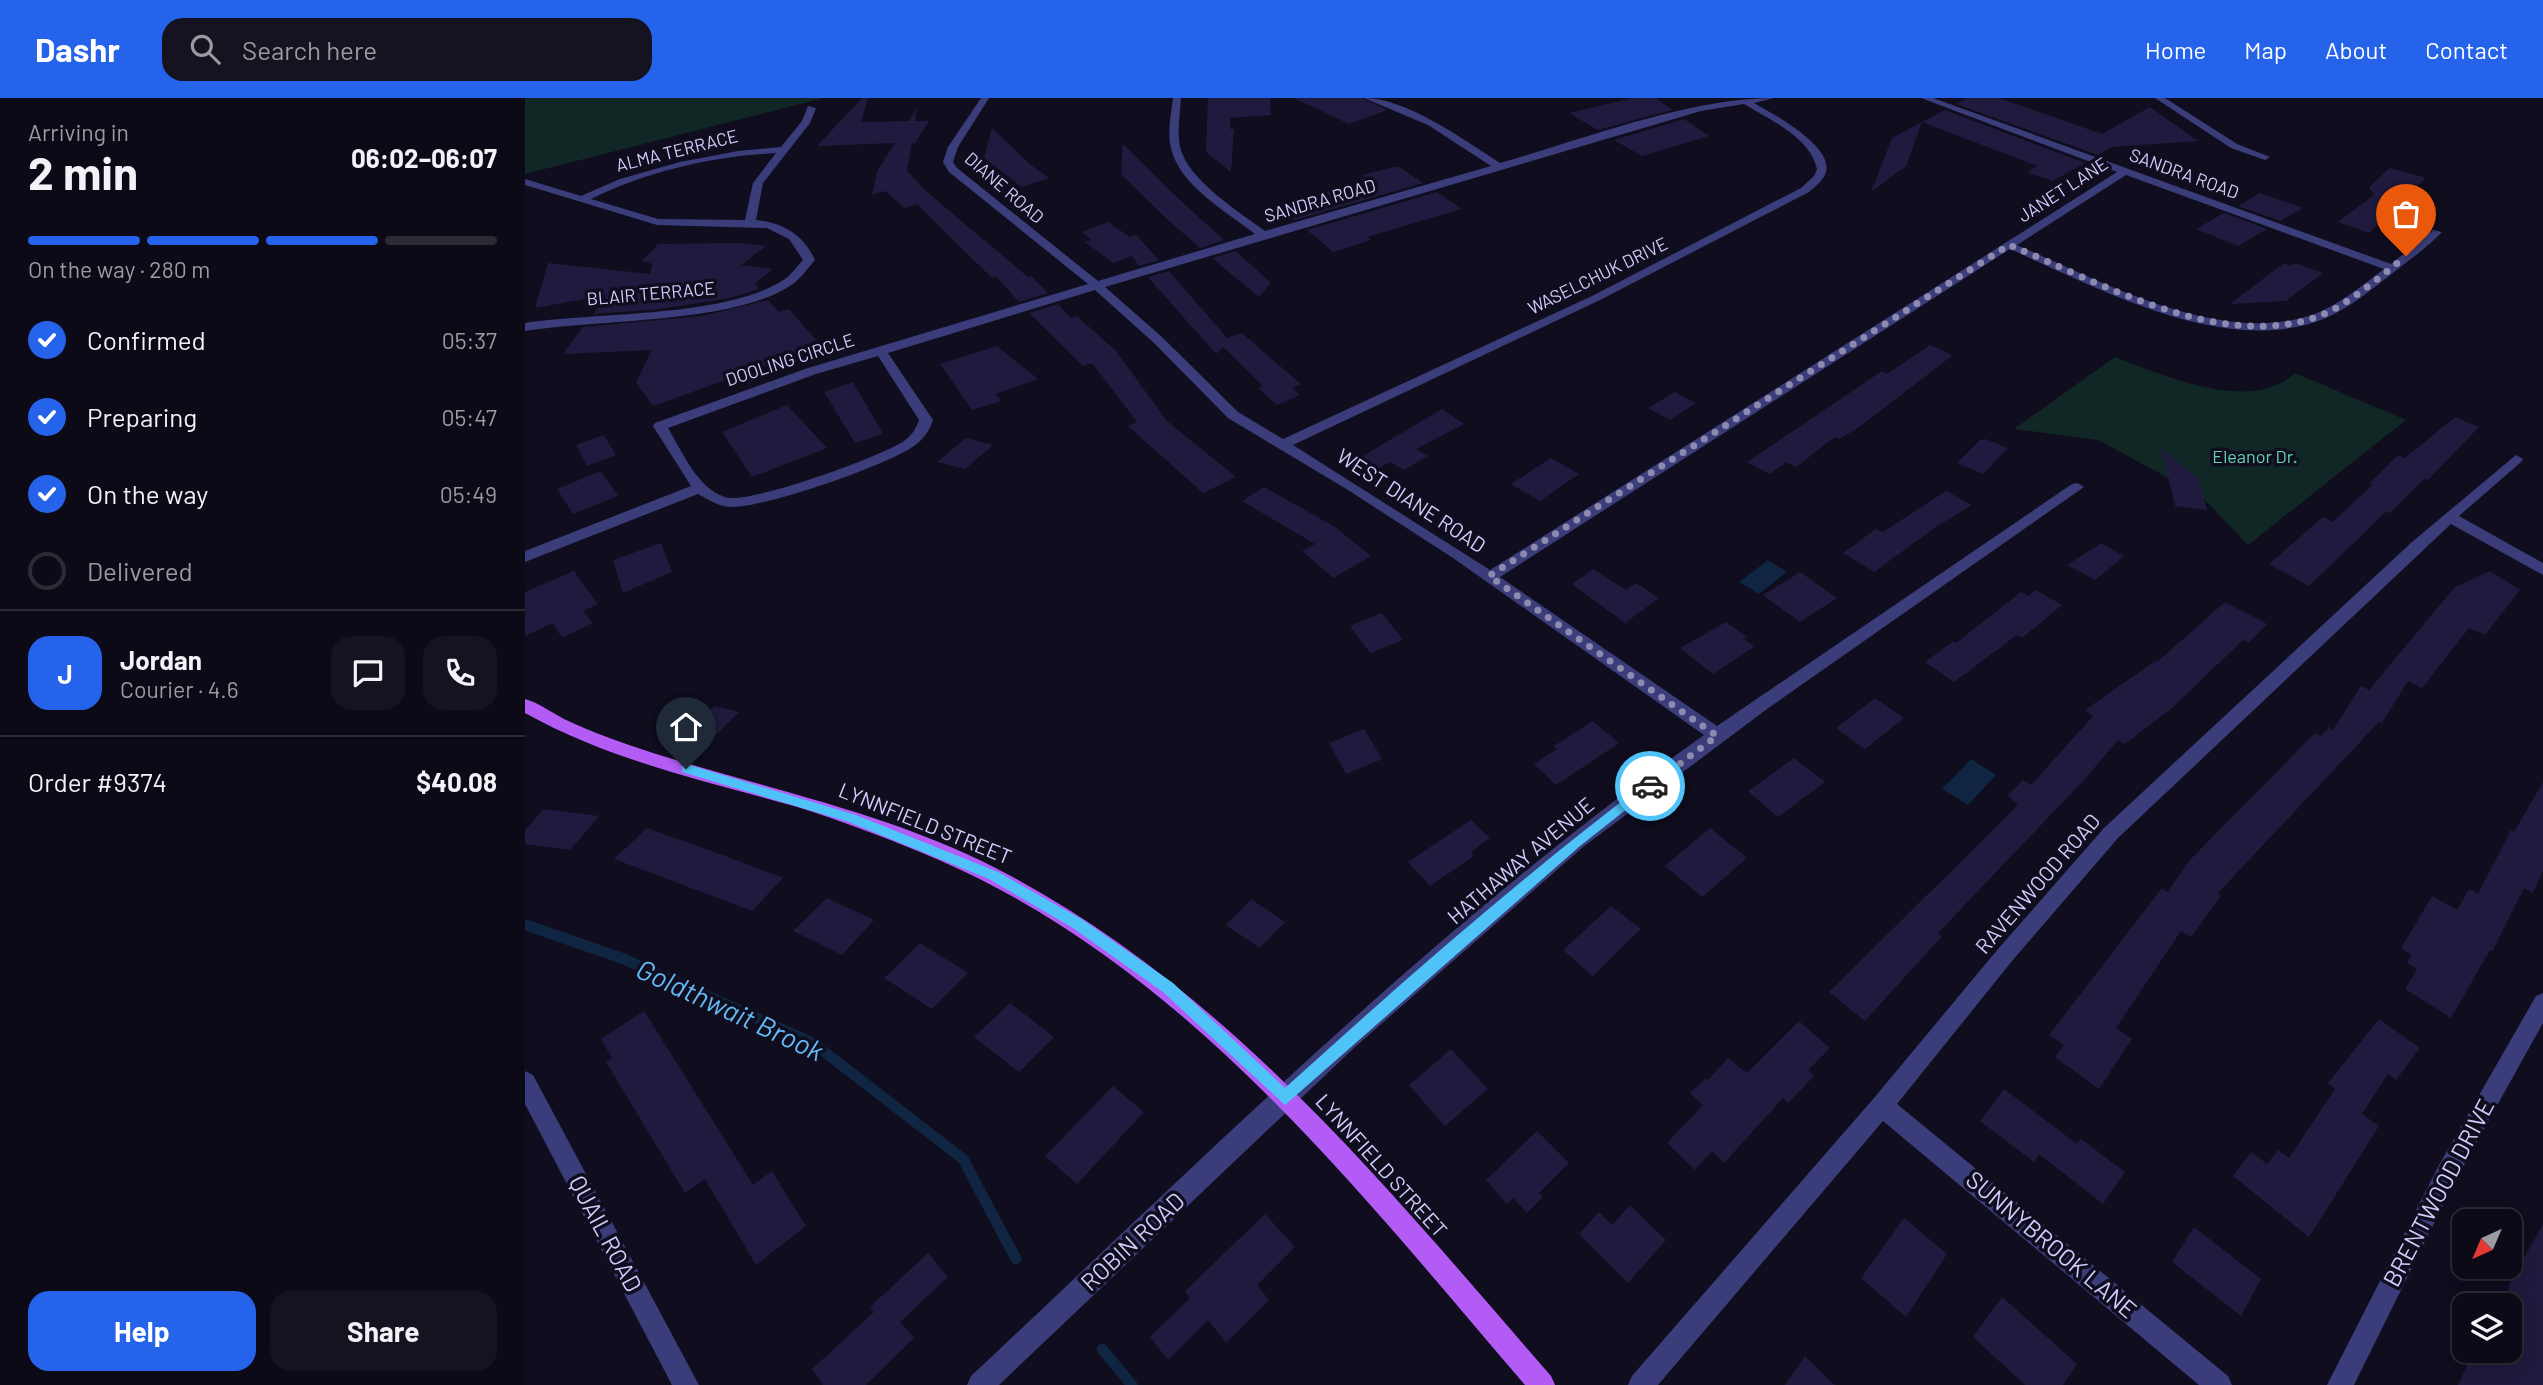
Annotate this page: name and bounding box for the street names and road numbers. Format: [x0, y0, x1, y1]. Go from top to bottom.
street label: ALMA TERRACE [613, 124, 740, 176]
street label: SANDRA ROAD [2127, 143, 2242, 203]
street label: DIANE ROAD [961, 147, 1049, 227]
street label: JANET LANE [2013, 152, 2111, 226]
street label: SANDRA ROAD [1261, 174, 1378, 226]
street label: WASELCHUK DRIVE [1524, 232, 1671, 319]
street label: BLAIR TERRACE [586, 276, 716, 310]
street label: DOOLING CIRCLE [723, 328, 857, 390]
street label: WEST DIANE ROAD [1333, 442, 1491, 557]
street label: LYNNFIELD STREET [836, 777, 1016, 869]
street label: HATHAWAY AVENUE [1442, 791, 1598, 928]
street label: RAVENWOOD ROAD [1969, 808, 2104, 958]
street label: LYNNFIELD STREET [1311, 1088, 1453, 1242]
street label: BRENTWOOD DRIVE [2376, 1094, 2499, 1291]
street label: SUNNYBROOK LANE [1961, 1164, 2143, 1324]
street label: QUAIL ROAD [564, 1170, 649, 1296]
street label: ROBIN ROAD [1074, 1186, 1190, 1296]

